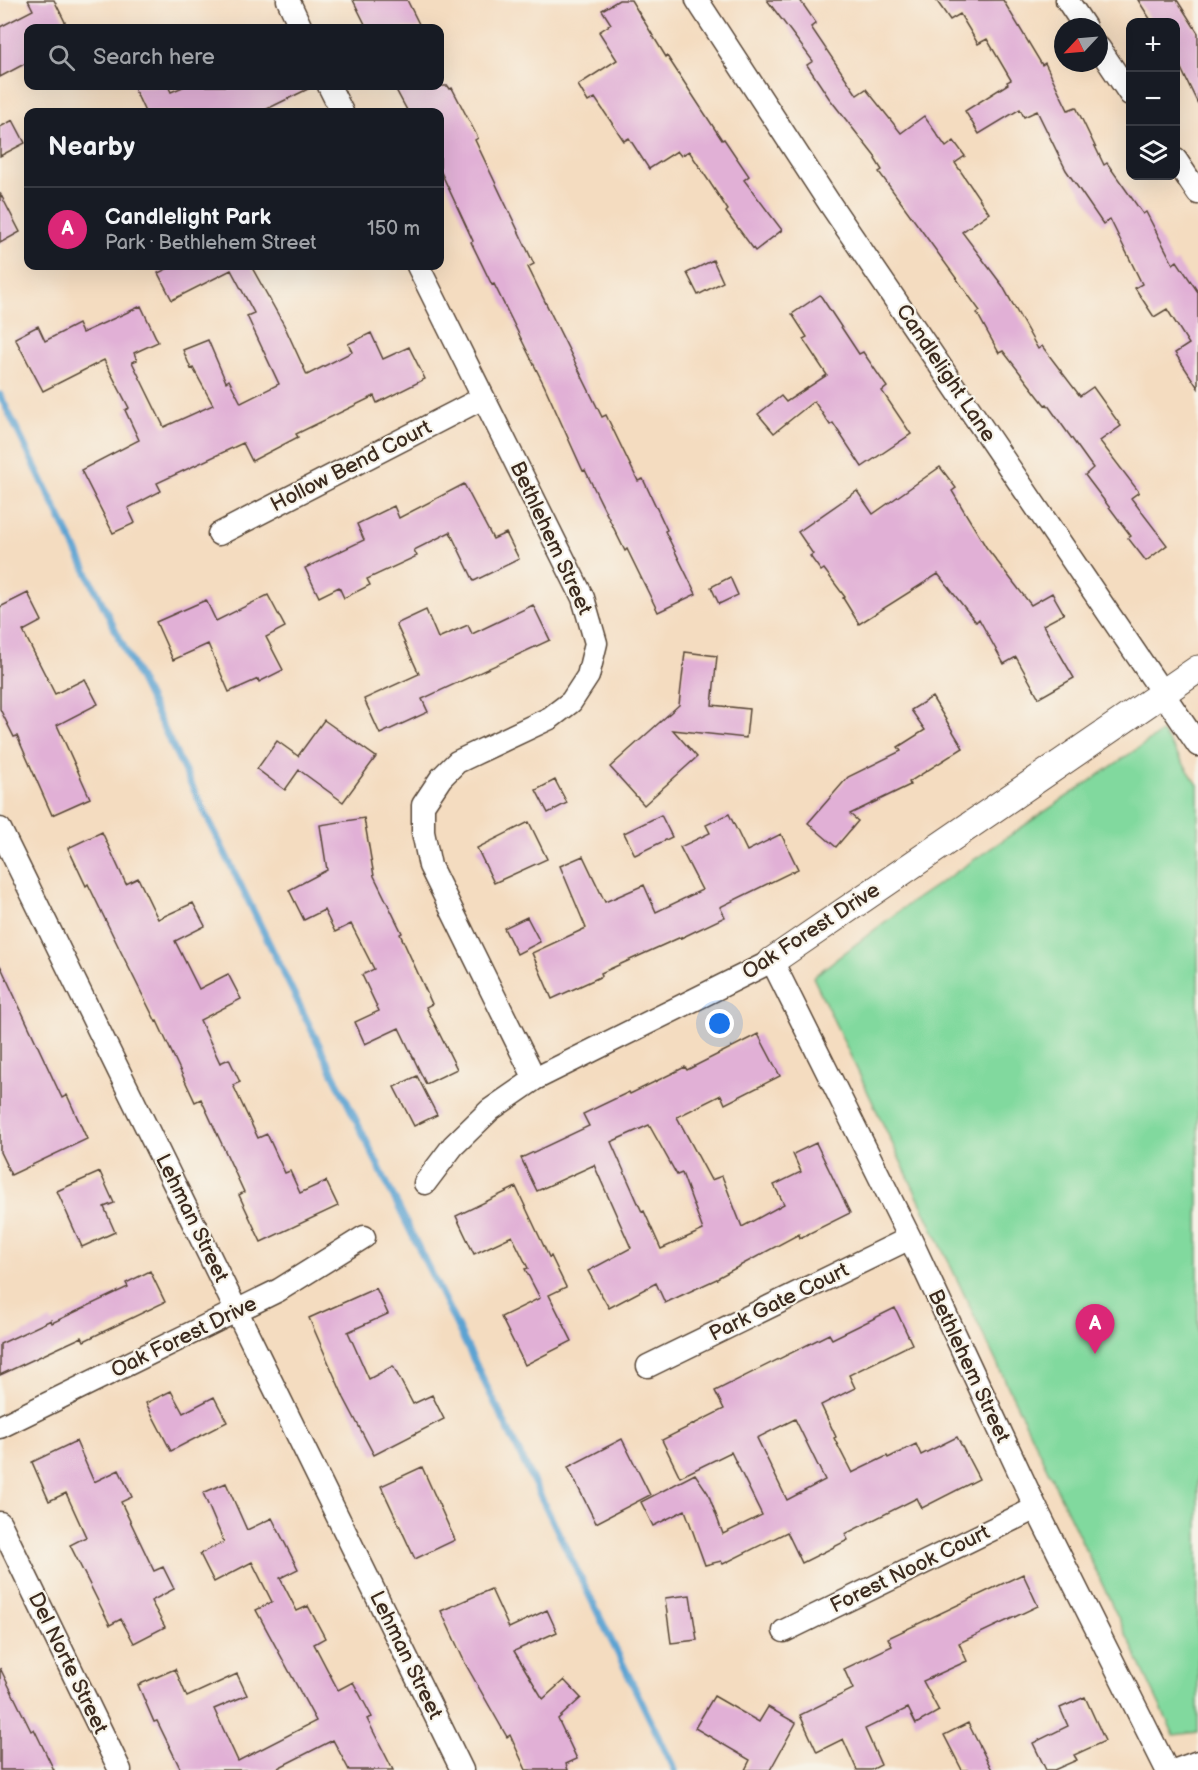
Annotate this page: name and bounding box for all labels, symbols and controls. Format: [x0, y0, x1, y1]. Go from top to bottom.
north arrow [1054, 18, 1108, 72]
map controls [1126, 18, 1180, 180]
button: + [1126, 18, 1180, 72]
search box [24, 24, 444, 90]
icon: search [45, 41, 78, 74]
text: Search here [93, 44, 215, 71]
button: − [1126, 72, 1180, 126]
button: layers [1126, 126, 1180, 180]
text: Nearby [48, 132, 135, 163]
text: Candlelight Park [105, 204, 271, 231]
text: A [61, 217, 74, 241]
text: 150 m [367, 217, 420, 241]
text: Park · Bethlehem Street [105, 231, 316, 255]
street label: Candlelight Lane [891, 299, 1001, 447]
street label: Hollow Bend Court [266, 414, 436, 517]
street label: Bethlehem Street [505, 457, 598, 619]
street label: Oak Forest Drive [738, 877, 884, 985]
your location [705, 1009, 734, 1038]
street label: Lehman Street [150, 1150, 234, 1287]
street label: Park Gate Court [705, 1257, 853, 1347]
street label: Bethlehem Street [923, 1285, 1016, 1447]
street label: Oak Forest Drive [107, 1291, 261, 1383]
pin: A [1076, 1304, 1114, 1354]
street label: Forest Nook Court [826, 1519, 994, 1618]
street label: Lehman Street [364, 1587, 448, 1724]
street label: Del Norte Street [23, 1588, 113, 1738]

